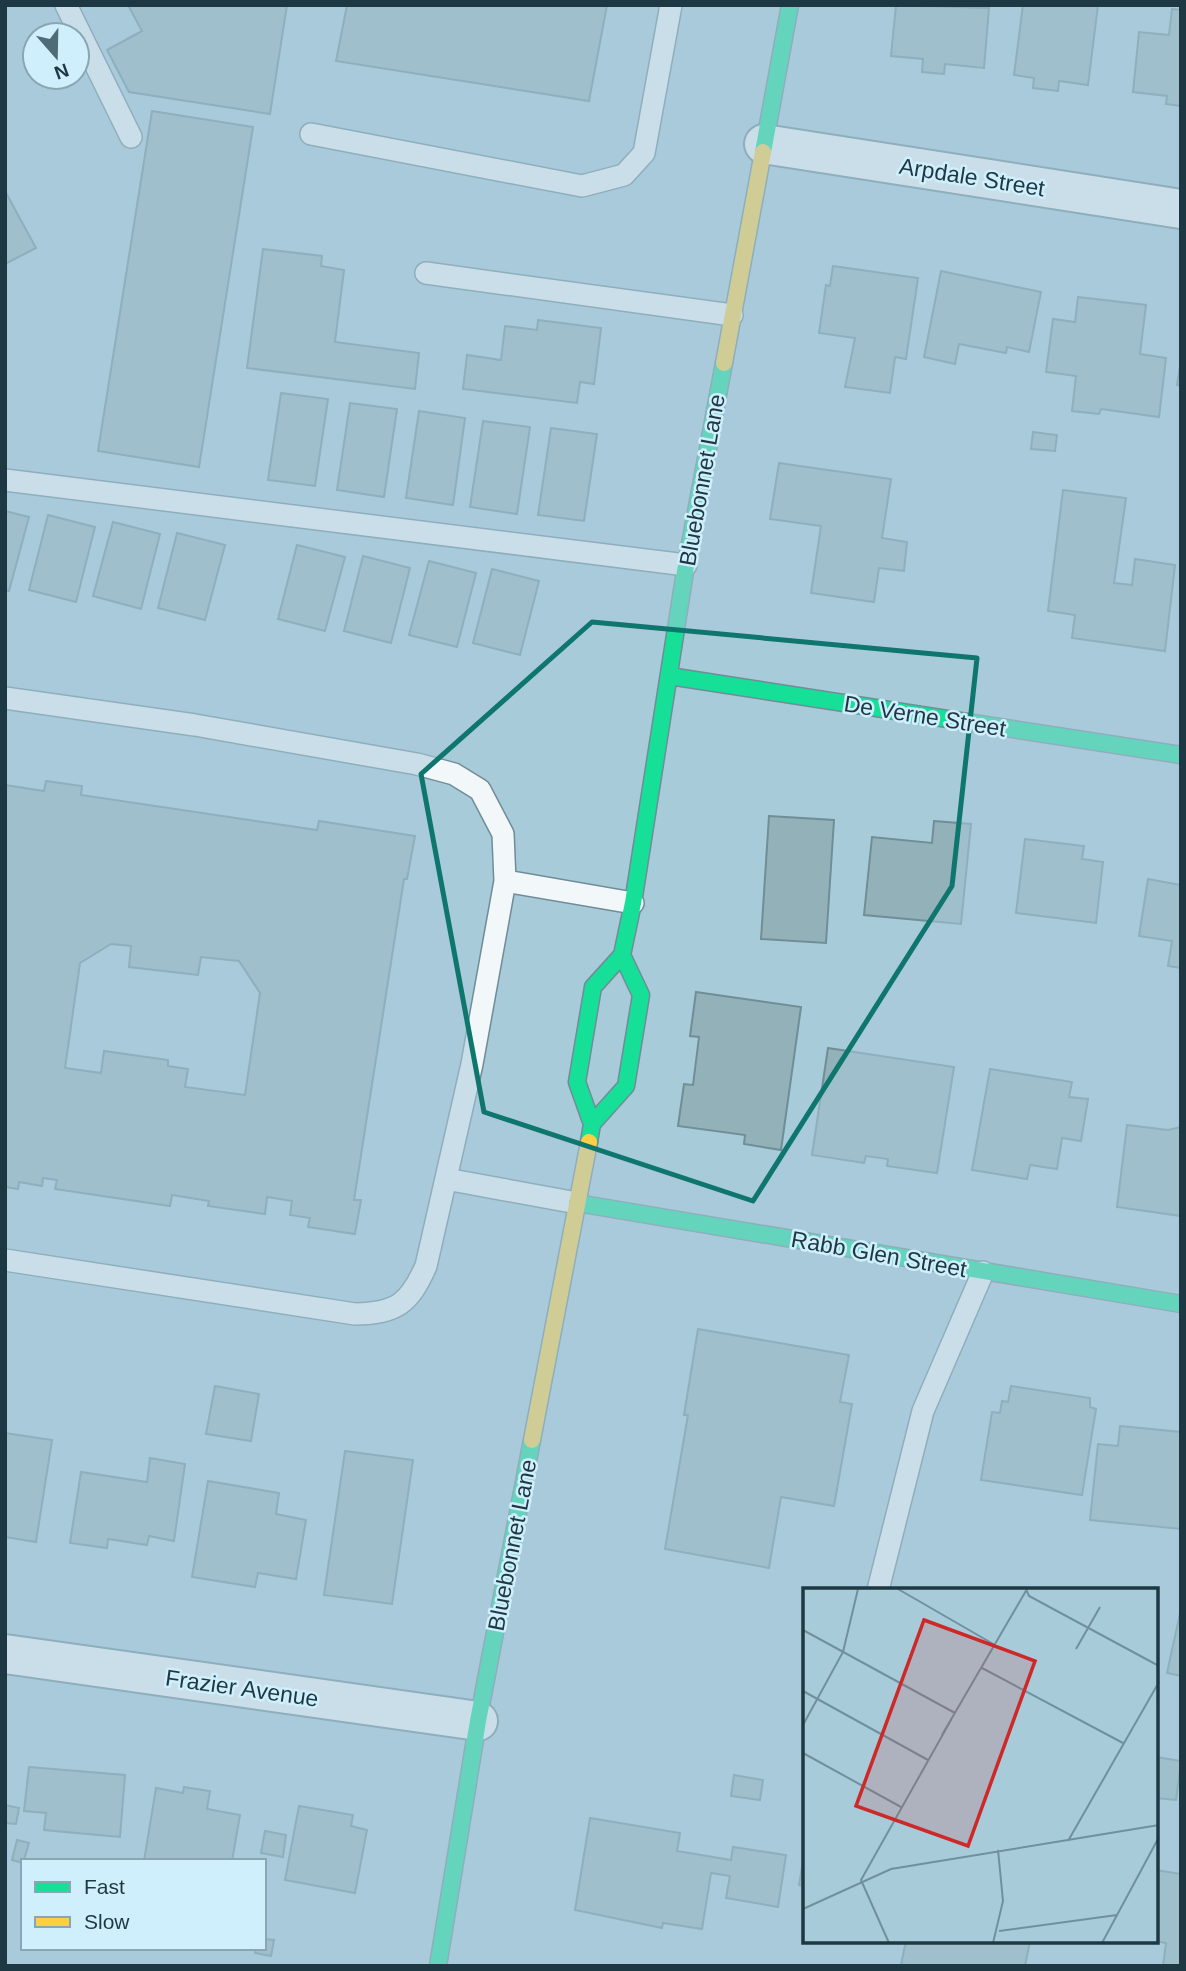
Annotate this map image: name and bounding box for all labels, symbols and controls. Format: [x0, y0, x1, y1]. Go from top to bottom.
north arrow [21, 21, 91, 91]
text: N [52, 59, 72, 84]
street label: Arpdale Street [897, 153, 1047, 201]
street label: Bluebonnet Lane [674, 392, 730, 568]
street label: De Verne Street [842, 690, 1008, 742]
street label: Rabb Glen Street [789, 1226, 969, 1282]
street label: Bluebonnet Lane [483, 1457, 541, 1633]
inset map [803, 1588, 1158, 1943]
street label: Frazier Avenue [164, 1664, 320, 1712]
legend [21, 1859, 266, 1950]
text: Fast [84, 1875, 125, 1898]
text: Slow [84, 1910, 130, 1933]

